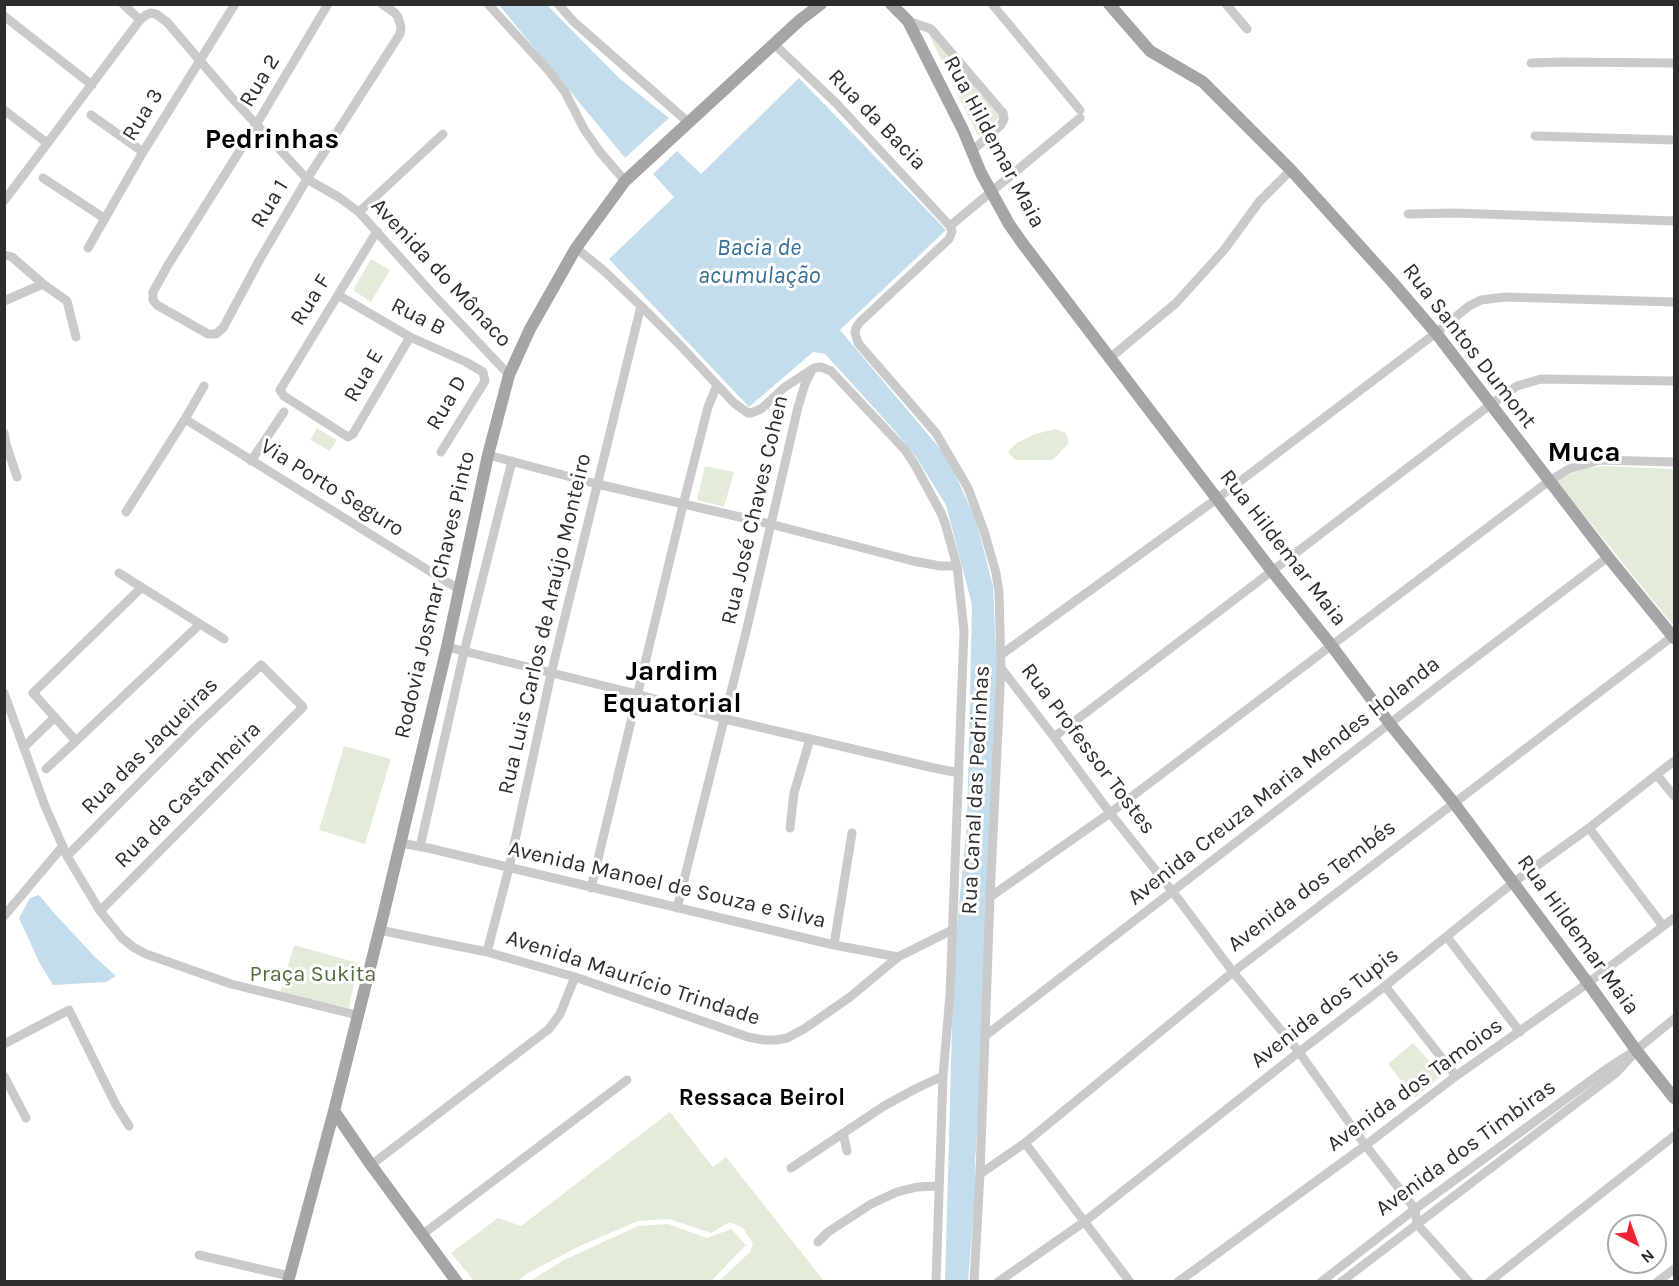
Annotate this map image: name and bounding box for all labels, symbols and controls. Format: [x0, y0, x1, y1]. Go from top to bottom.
street label: Rua 2 [234, 50, 286, 112]
street label: Rua Hildemar Maia [937, 51, 1051, 233]
street label: Rua da Bacia [822, 64, 932, 176]
street label: Rua 3 [117, 84, 169, 146]
district label: Pedrinhas [205, 123, 339, 157]
street label: Rua 1 [245, 175, 295, 233]
street label: Avenida do Mônaco [365, 193, 517, 353]
water label: Bacia de acumulação [698, 234, 820, 290]
street label: Rua Santos Dumont [1396, 258, 1542, 434]
street label: Rua F [285, 269, 337, 331]
street label: Rua B [386, 292, 450, 342]
street label: Rua E [338, 345, 390, 407]
street label: Rua D [421, 371, 473, 435]
street label: Rua José Chaves Cohen [716, 393, 794, 627]
street label: Via Porto Seguro [255, 433, 409, 543]
district label: Muca [1547, 436, 1621, 470]
street label: Rodovia Josmar Chaves Pinto [389, 449, 481, 741]
street label: Rua Luis Carlos de Araújo Monteiro [493, 451, 597, 797]
street label: Rua Hildemar Maia [1214, 465, 1352, 631]
street label: Avenida Creuza Maria Mendes Holanda [1123, 651, 1445, 911]
district label: Jardim Equatorial [602, 655, 742, 721]
street label: Rua Professor Tostes [1015, 658, 1161, 840]
street label: Rua Canal das Pedrinhas [956, 665, 996, 915]
street label: Rua das Jaqueiras [76, 672, 224, 820]
street label: Rua da Castanheira [109, 716, 267, 874]
street label: Avenida dos Tembés [1223, 814, 1401, 958]
street label: Avenida Manoel de Souza e Silva [506, 836, 828, 934]
street label: Rua Hildemar Maia [1511, 850, 1645, 1020]
street label: Avenida Maurício Trindade [503, 924, 763, 1032]
street label: Avenida dos Tupis [1246, 942, 1404, 1074]
park label: Praça Sukita [250, 962, 376, 988]
street label: Avenida dos Tamoios [1322, 1012, 1508, 1158]
street label: Avenida dos Timbiras [1371, 1074, 1561, 1222]
district label: Ressaca Beirol [679, 1084, 845, 1112]
north arrow [1607, 1214, 1667, 1274]
text: N [1637, 1246, 1658, 1267]

